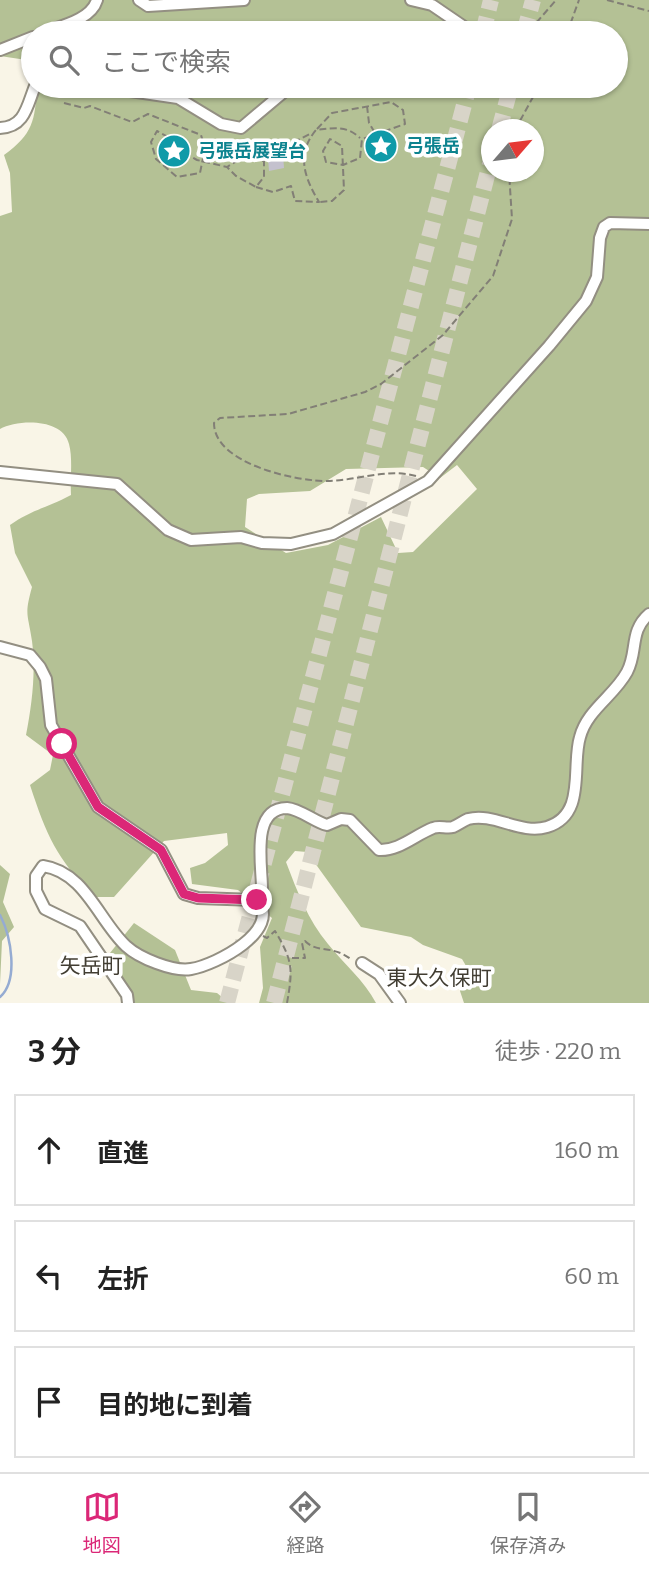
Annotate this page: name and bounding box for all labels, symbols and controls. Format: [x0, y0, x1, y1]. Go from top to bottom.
search box [21, 21, 628, 98]
icon: search [45, 41, 83, 79]
text: ここで検索 [101, 47, 231, 78]
north arrow [481, 119, 544, 182]
place icon: 弓張岳 [362, 127, 400, 165]
place icon: 弓張岳展望台 [155, 132, 193, 170]
place label: 弓張岳 [406, 135, 460, 157]
place label: 弓張岳展望台 [198, 140, 306, 162]
route start [46, 728, 77, 759]
route end [241, 884, 272, 915]
district label: 矢岳町 [60, 953, 123, 979]
district label: 東大久保町 [387, 965, 492, 991]
text: 3 分 [28, 1034, 81, 1070]
text: 徒歩 · 220 m [495, 1037, 621, 1065]
icon: ahead [30, 1131, 68, 1169]
text: 160 m [555, 1136, 619, 1164]
text: 直進 [97, 1138, 149, 1169]
icon: left [30, 1257, 68, 1295]
text: 60 m [564, 1262, 619, 1290]
text: 左折 [97, 1264, 149, 1295]
icon: arrive [30, 1383, 68, 1421]
text: 目的地に到着 [97, 1390, 253, 1421]
tab: 地図 [83, 1488, 121, 1557]
tab: 経路 [286, 1488, 324, 1557]
tab: 保存済み [490, 1488, 566, 1557]

